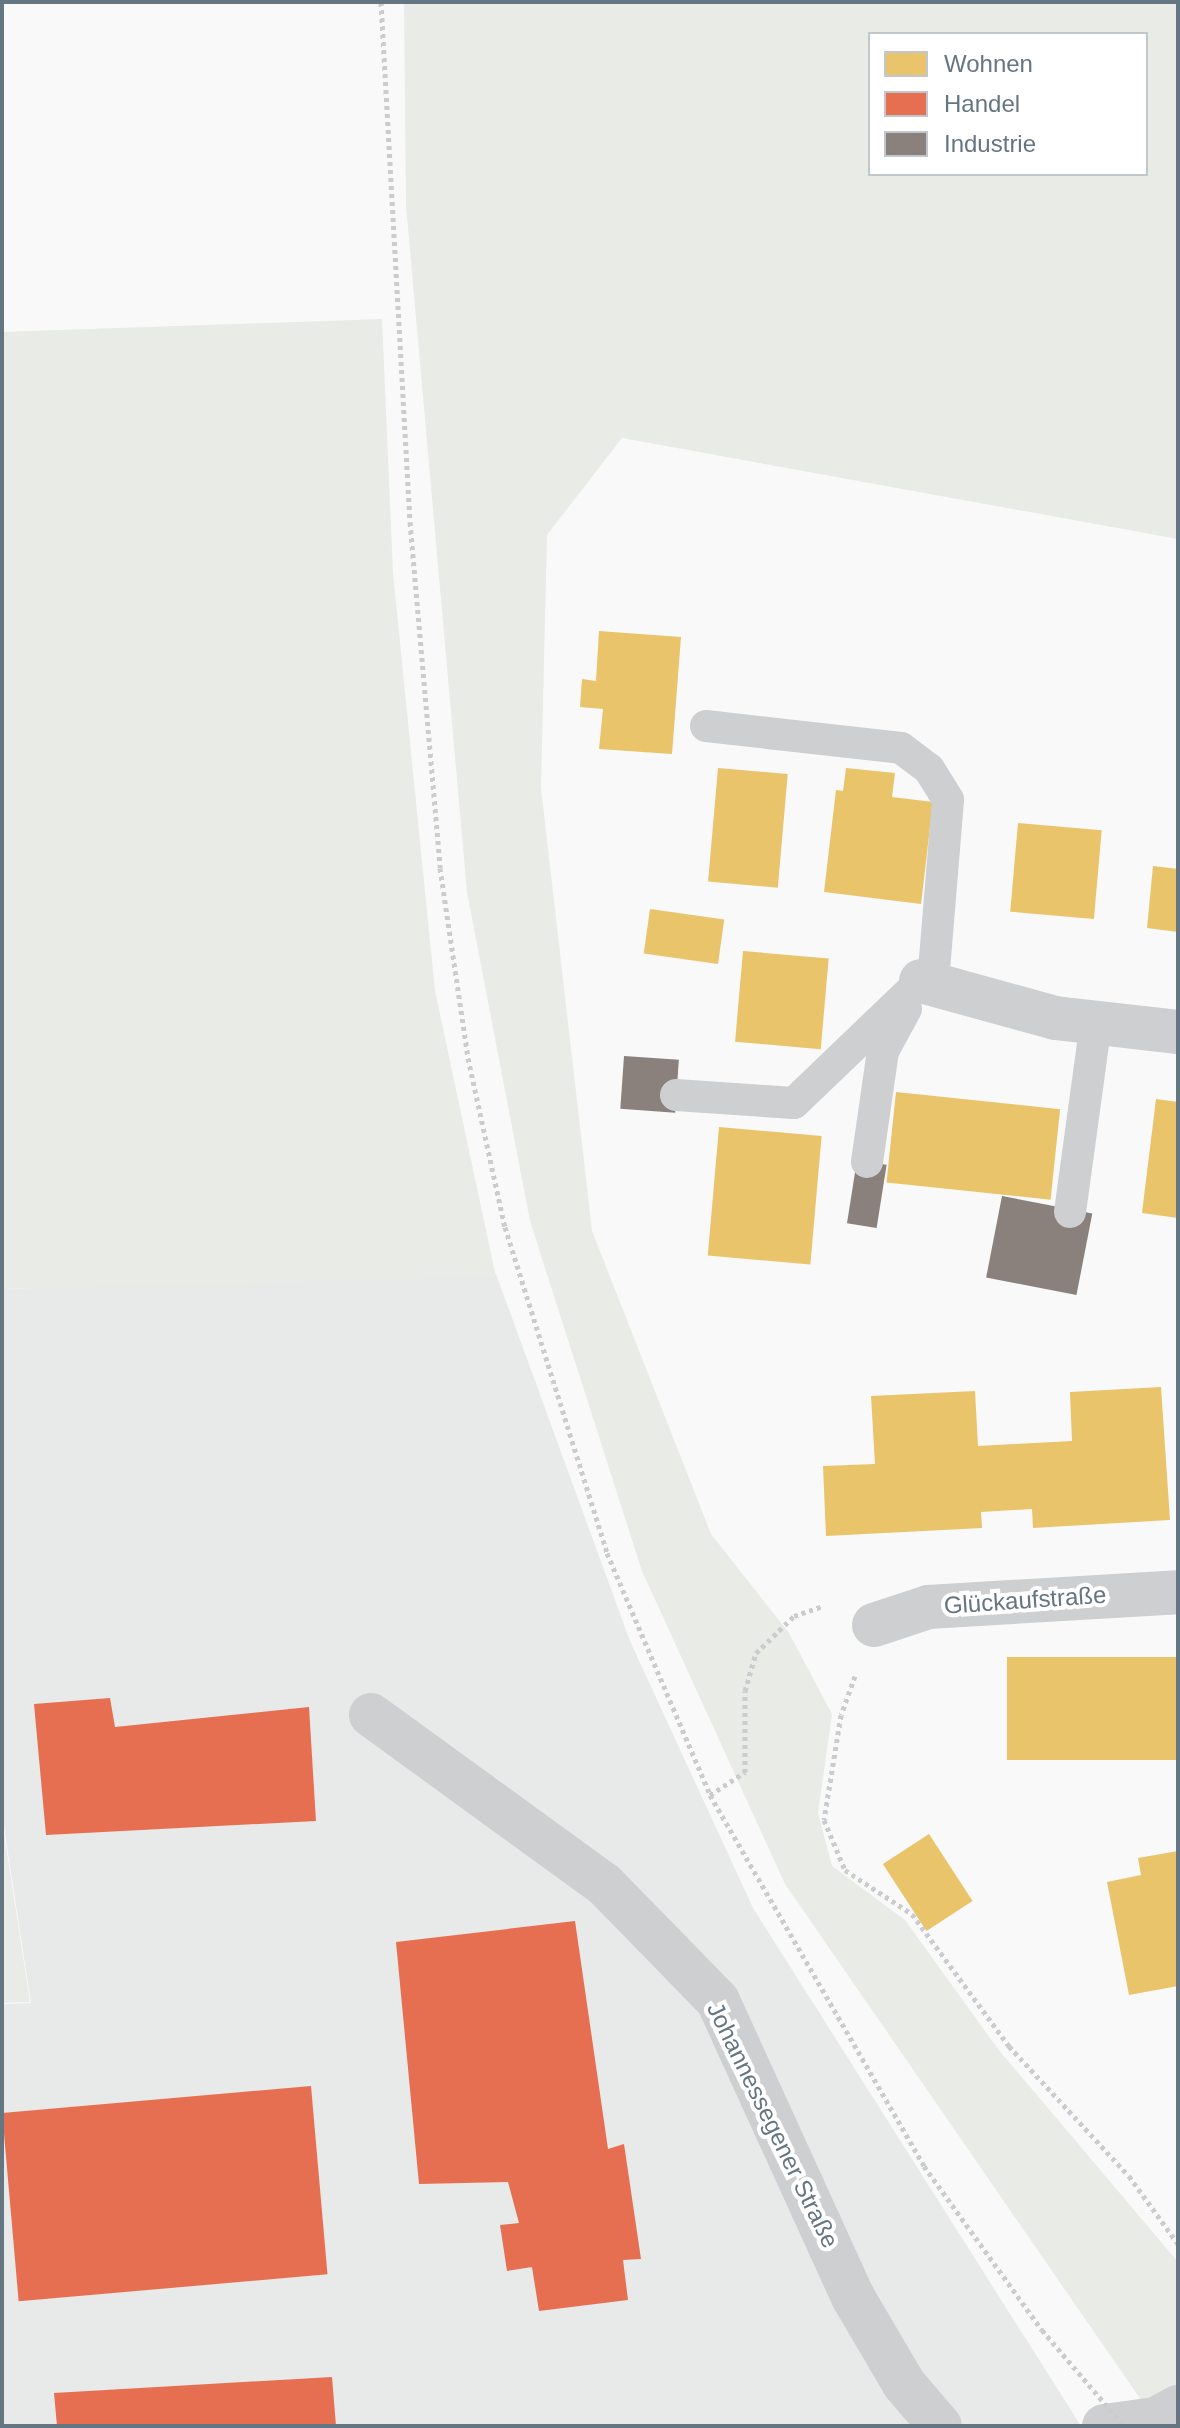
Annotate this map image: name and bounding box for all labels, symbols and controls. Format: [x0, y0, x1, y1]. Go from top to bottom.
legend [868, 32, 1148, 176]
text: Wohnen [944, 50, 1033, 77]
text: Handel [944, 90, 1020, 117]
text: Industrie [944, 130, 1036, 157]
street label: Glückaufstraße [943, 1580, 1107, 1620]
street label: Johannessegener Straße [701, 1998, 845, 2252]

